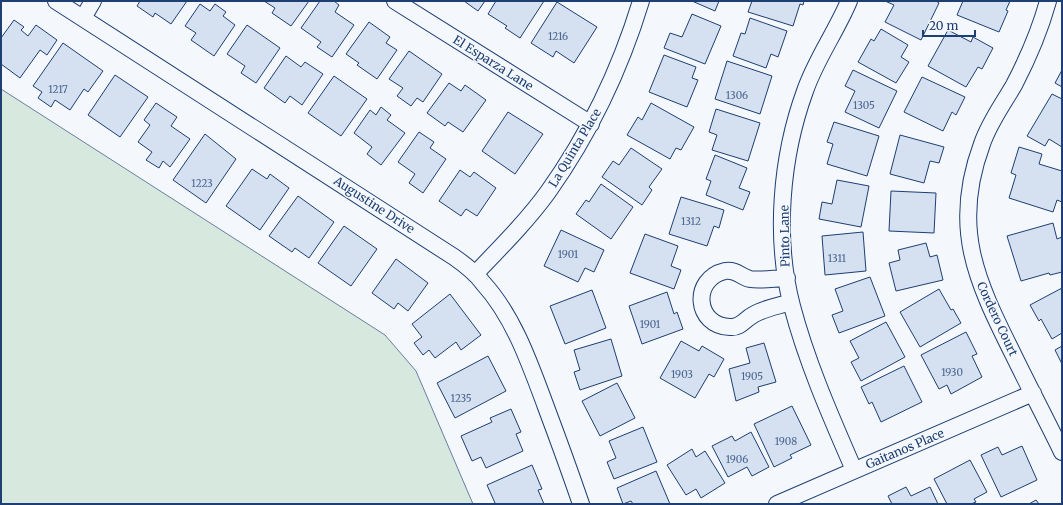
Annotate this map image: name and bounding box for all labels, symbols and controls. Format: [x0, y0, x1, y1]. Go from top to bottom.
scale bar [923, 12, 975, 38]
text: 20 m [929, 18, 958, 33]
house number: 1216 [548, 30, 568, 43]
street label: El Esparza Lane [450, 32, 536, 93]
house number: 1217 [48, 83, 68, 96]
house number: 1306 [726, 89, 748, 102]
house number: 1305 [853, 99, 875, 112]
street label: La Quinta Place [545, 106, 604, 190]
street label: Augustine Drive [330, 172, 417, 236]
house number: 1223 [191, 177, 213, 190]
street label: Pinto Lane [776, 205, 793, 267]
house number: 1312 [681, 215, 701, 228]
house number: 1901 [558, 248, 579, 261]
house number: 1311 [828, 252, 847, 265]
street label: Cordero Court [974, 279, 1021, 359]
house number: 1901 [640, 318, 661, 331]
house number: 1930 [941, 366, 963, 379]
house number: 1903 [671, 368, 693, 381]
house number: 1905 [741, 370, 763, 383]
house number: 1235 [451, 392, 472, 405]
street label: Gaitanos Place [863, 425, 946, 472]
house number: 1908 [775, 435, 797, 448]
house number: 1906 [726, 453, 748, 466]

